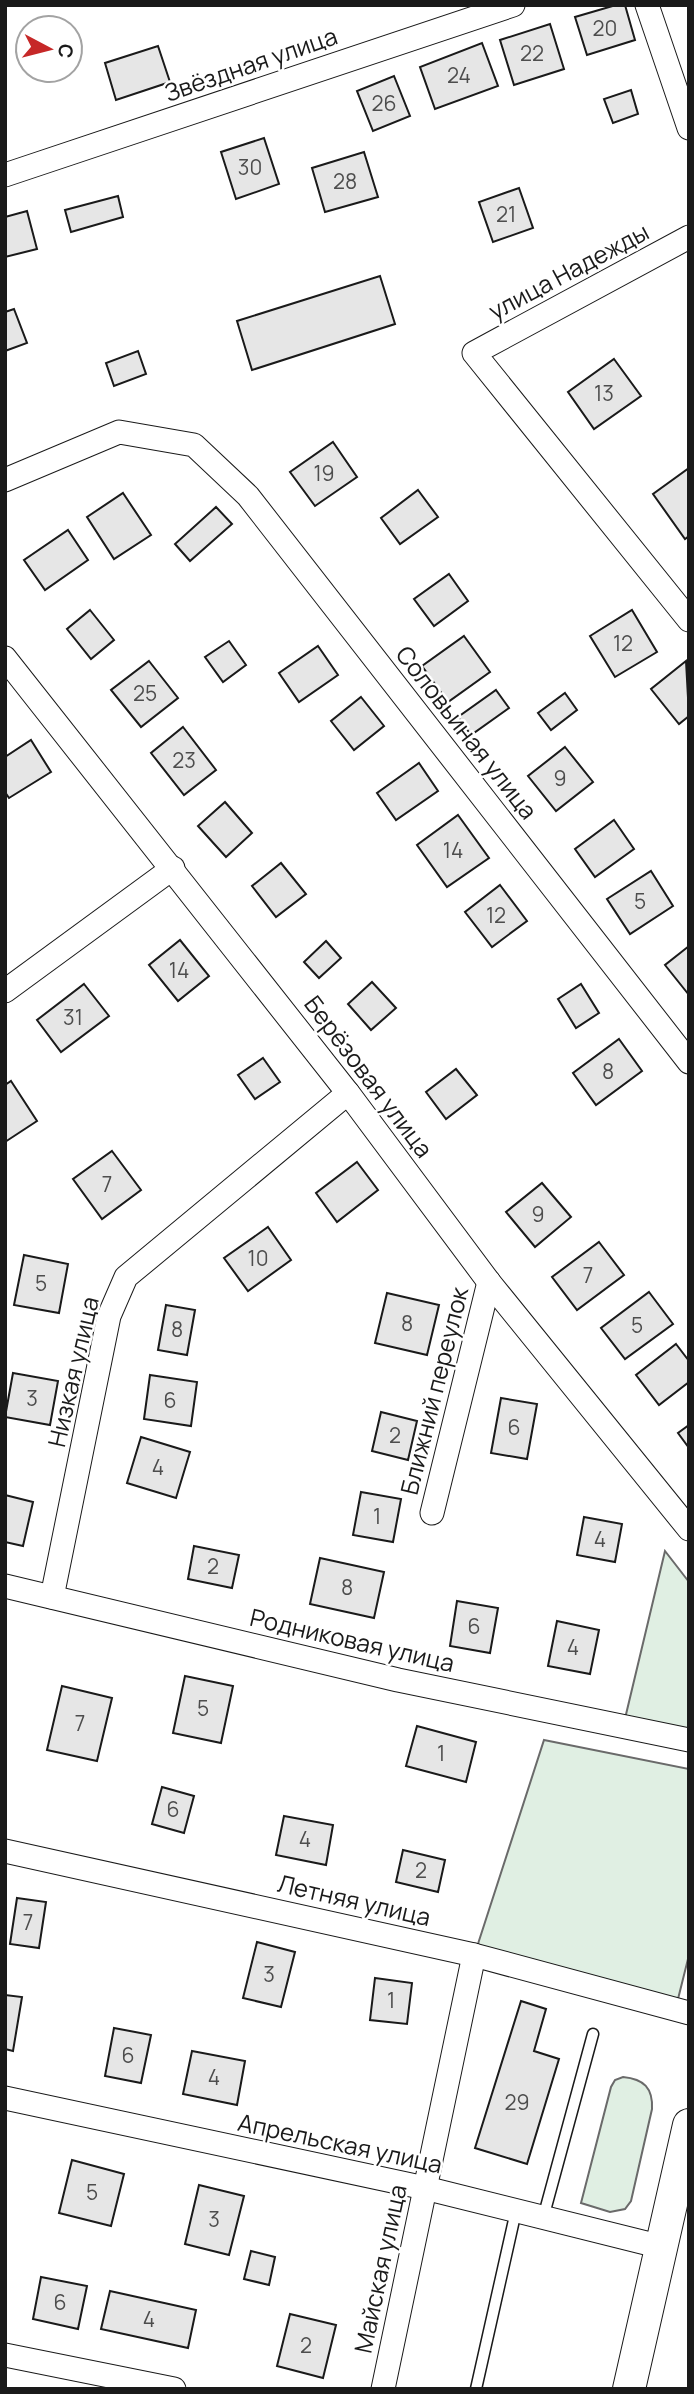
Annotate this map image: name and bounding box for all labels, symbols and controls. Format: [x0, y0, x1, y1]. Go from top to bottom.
north arrow [14, 14, 84, 84]
house number: 20 [593, 14, 617, 42]
street label: Звёздная улица [160, 19, 341, 109]
house number: 22 [520, 39, 544, 67]
text: С [52, 43, 80, 60]
house number: 24 [447, 61, 471, 89]
house number: 26 [371, 89, 397, 117]
house number: 30 [238, 153, 262, 181]
house number: 28 [333, 167, 357, 195]
house number: 21 [496, 200, 516, 228]
street label: улица Надежды [482, 215, 654, 327]
house number: 13 [594, 379, 614, 407]
house number: 19 [313, 459, 335, 487]
house number: 12 [613, 629, 633, 657]
street label: Соловьиная улица [389, 638, 545, 826]
house number: 25 [133, 679, 157, 707]
house number: 23 [172, 746, 196, 774]
house number: 9 [553, 764, 567, 792]
house number: 14 [443, 836, 463, 864]
house number: 5 [634, 887, 646, 915]
house number: 12 [486, 901, 506, 929]
house number: 14 [169, 956, 189, 984]
street label: Берёзовая улица [297, 988, 441, 1164]
house number: 31 [63, 1003, 83, 1031]
house number: 8 [602, 1057, 614, 1085]
house number: 7 [102, 1170, 112, 1198]
house number: 9 [531, 1200, 545, 1228]
house number: 10 [248, 1244, 269, 1272]
house number: 7 [583, 1261, 593, 1289]
house number: 5 [35, 1269, 47, 1297]
street label: Ближний переулок [392, 1282, 476, 1498]
street label: Низкая улица [39, 1293, 106, 1450]
house number: 8 [401, 1309, 413, 1337]
house number: 5 [631, 1311, 643, 1339]
house number: 8 [171, 1315, 183, 1343]
house number: 3 [26, 1384, 38, 1412]
house number: 6 [163, 1386, 177, 1414]
house number: 6 [507, 1413, 521, 1441]
house number: 2 [389, 1421, 401, 1449]
house number: 4 [152, 1453, 164, 1481]
house number: 1 [373, 1502, 381, 1530]
house number: 4 [594, 1525, 606, 1553]
house number: 2 [207, 1552, 219, 1580]
house number: 8 [341, 1573, 353, 1601]
street label: Родниковая улица [247, 1600, 458, 1679]
house number: 6 [467, 1612, 481, 1640]
house number: 4 [567, 1633, 579, 1661]
house number: 5 [197, 1694, 209, 1722]
house number: 7 [75, 1709, 85, 1737]
house number: 1 [437, 1739, 445, 1767]
house number: 6 [166, 1795, 180, 1823]
house number: 4 [299, 1825, 311, 1853]
house number: 2 [415, 1856, 427, 1884]
street label: Летняя улица [275, 1866, 434, 1933]
house number: 7 [23, 1908, 33, 1936]
house number: 3 [263, 1960, 275, 1988]
house number: 1 [387, 1986, 395, 2014]
house number: 6 [121, 2041, 135, 2069]
house number: 4 [208, 2063, 220, 2091]
house number: 29 [504, 2088, 530, 2116]
street label: Апрельская улица [235, 2105, 446, 2180]
house number: 5 [86, 2178, 98, 2206]
street label: Майская улица [346, 2181, 414, 2356]
house number: 3 [208, 2205, 220, 2233]
house number: 6 [53, 2288, 67, 2316]
house number: 4 [143, 2305, 155, 2333]
house number: 2 [300, 2331, 312, 2359]

